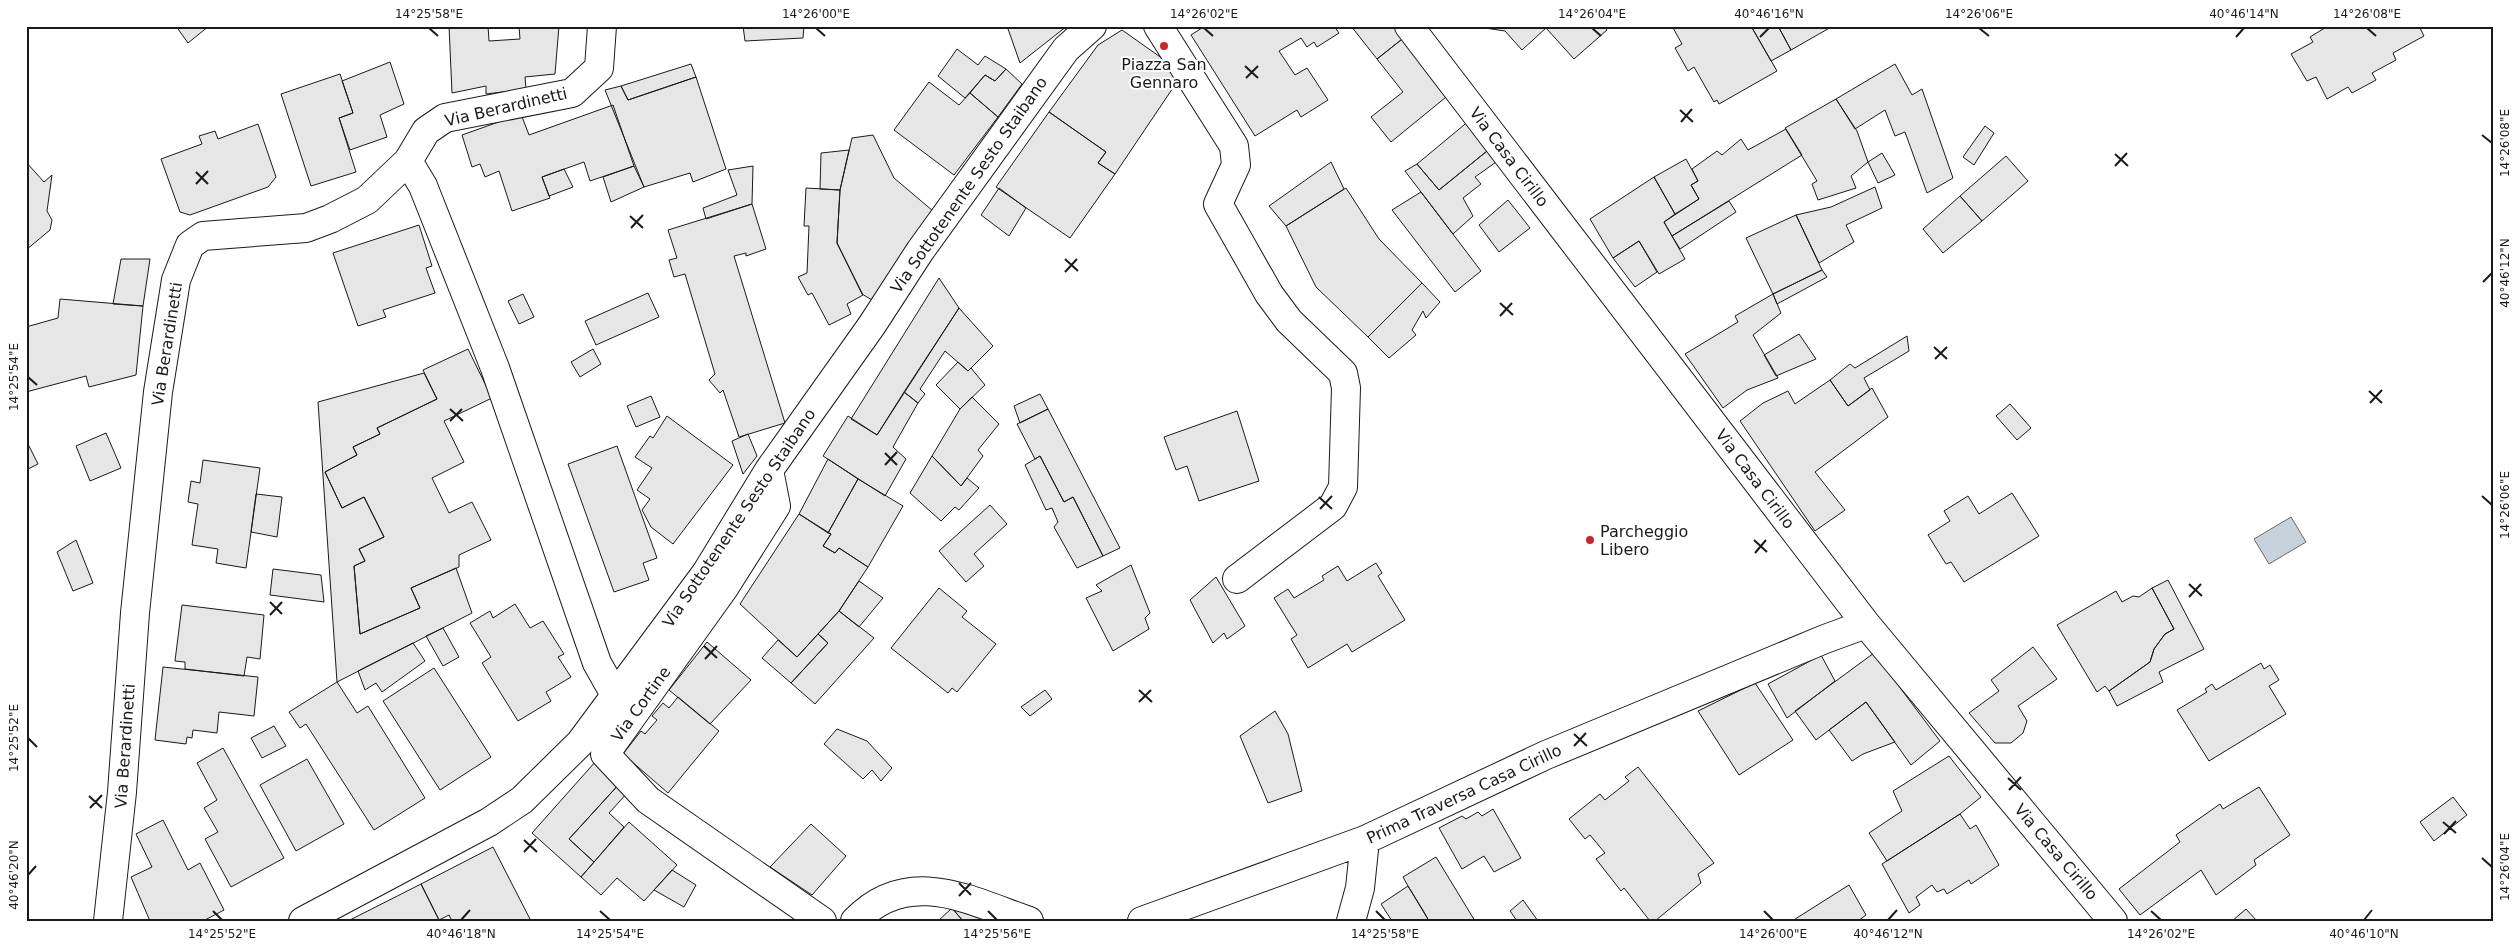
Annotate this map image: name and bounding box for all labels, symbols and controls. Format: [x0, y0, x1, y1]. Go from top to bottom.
text: 14°25'58"E [395, 7, 463, 21]
text: 14°26'00"E [782, 7, 850, 21]
text: 14°26'02"E [1170, 7, 1238, 21]
text: 14°26'04"E [1558, 7, 1626, 21]
text: 40°46'16"N [1734, 7, 1804, 21]
text: 14°26'06"E [1945, 7, 2013, 21]
text: 40°46'14"N [2209, 7, 2279, 21]
text: 14°26'08"E [2333, 7, 2401, 21]
marker: Piazza San Gennaro [1158, 40, 1170, 52]
place label: Piazza San Gennaro [1121, 55, 1207, 92]
street label: Via Sottotenente Sesto Staibano [887, 73, 1051, 297]
street label: Via Berardinetti [443, 84, 569, 130]
street label: Via Casa Cirillo [1465, 104, 1553, 210]
text: 14°26'08"E [2498, 109, 2512, 177]
text: 40°46'12"N [2498, 238, 2512, 308]
street label: Via Berardinetti [148, 281, 186, 407]
text: 14°25'54"E [7, 343, 21, 411]
street label: Via Sottotenente Sesto Staibano [659, 405, 819, 631]
street label: Via Casa Cirillo [1711, 426, 1799, 532]
text: 14°26'06"E [2498, 471, 2512, 539]
place label: Parcheggio Libero [1600, 522, 1688, 559]
marker: Parcheggio Libero [1584, 534, 1596, 546]
street label: Via Cortine [607, 663, 675, 745]
street label: Via Berardinetti [111, 683, 139, 809]
text: 14°25'52"E [7, 704, 21, 772]
street label: Prima Traversa Casa Cirillo [1363, 740, 1565, 848]
street label: Via Casa Cirillo [2010, 800, 2102, 904]
text: 14°26'04"E [2498, 833, 2512, 901]
text: 40°46'20"N [7, 840, 21, 910]
text: 14°25'52"E [188, 927, 256, 941]
text: 40°46'18"N [426, 927, 496, 941]
text: 14°25'54"E [576, 927, 644, 941]
text: 14°25'56"E [963, 927, 1031, 941]
text: 14°25'58"E [1351, 927, 1419, 941]
text: 14°26'00"E [1739, 927, 1807, 941]
text: 40°46'12"N [1853, 927, 1923, 941]
text: 14°26'02"E [2127, 927, 2195, 941]
text: 40°46'10"N [2329, 927, 2399, 941]

